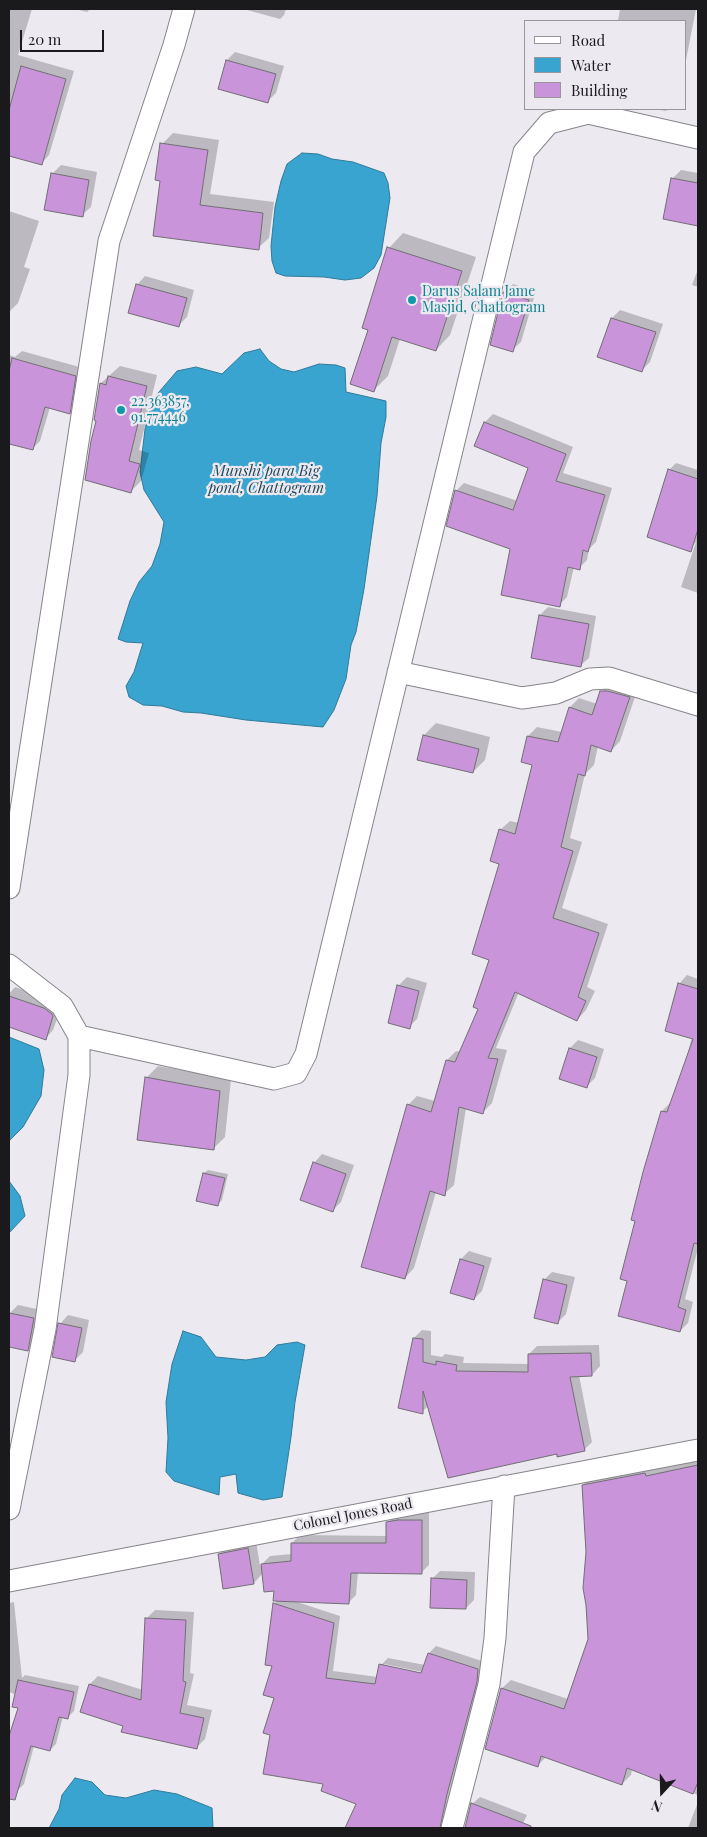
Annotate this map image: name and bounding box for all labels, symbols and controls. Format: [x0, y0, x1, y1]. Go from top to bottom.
scale bar [22, 20, 106, 52]
legend [524, 20, 687, 110]
text: 20 m [28, 29, 61, 49]
text: Road [571, 30, 605, 50]
text: Water [571, 55, 611, 75]
text: Building [571, 80, 627, 100]
place label: Darus Salam Jame Masjid, Chattogram [422, 284, 545, 316]
marker: Darus Salam Jame Masjid, Chattogram [406, 294, 418, 306]
place label: 22.363857, 91.774446 [131, 394, 190, 427]
marker: 22.363857, 91.774446 [115, 404, 127, 416]
water label: Munshi para Big pond, Chattogram [208, 462, 324, 497]
street label: Colonel Jones Road [292, 1495, 414, 1535]
north arrow [637, 1767, 687, 1817]
text: N [648, 1796, 665, 1817]

